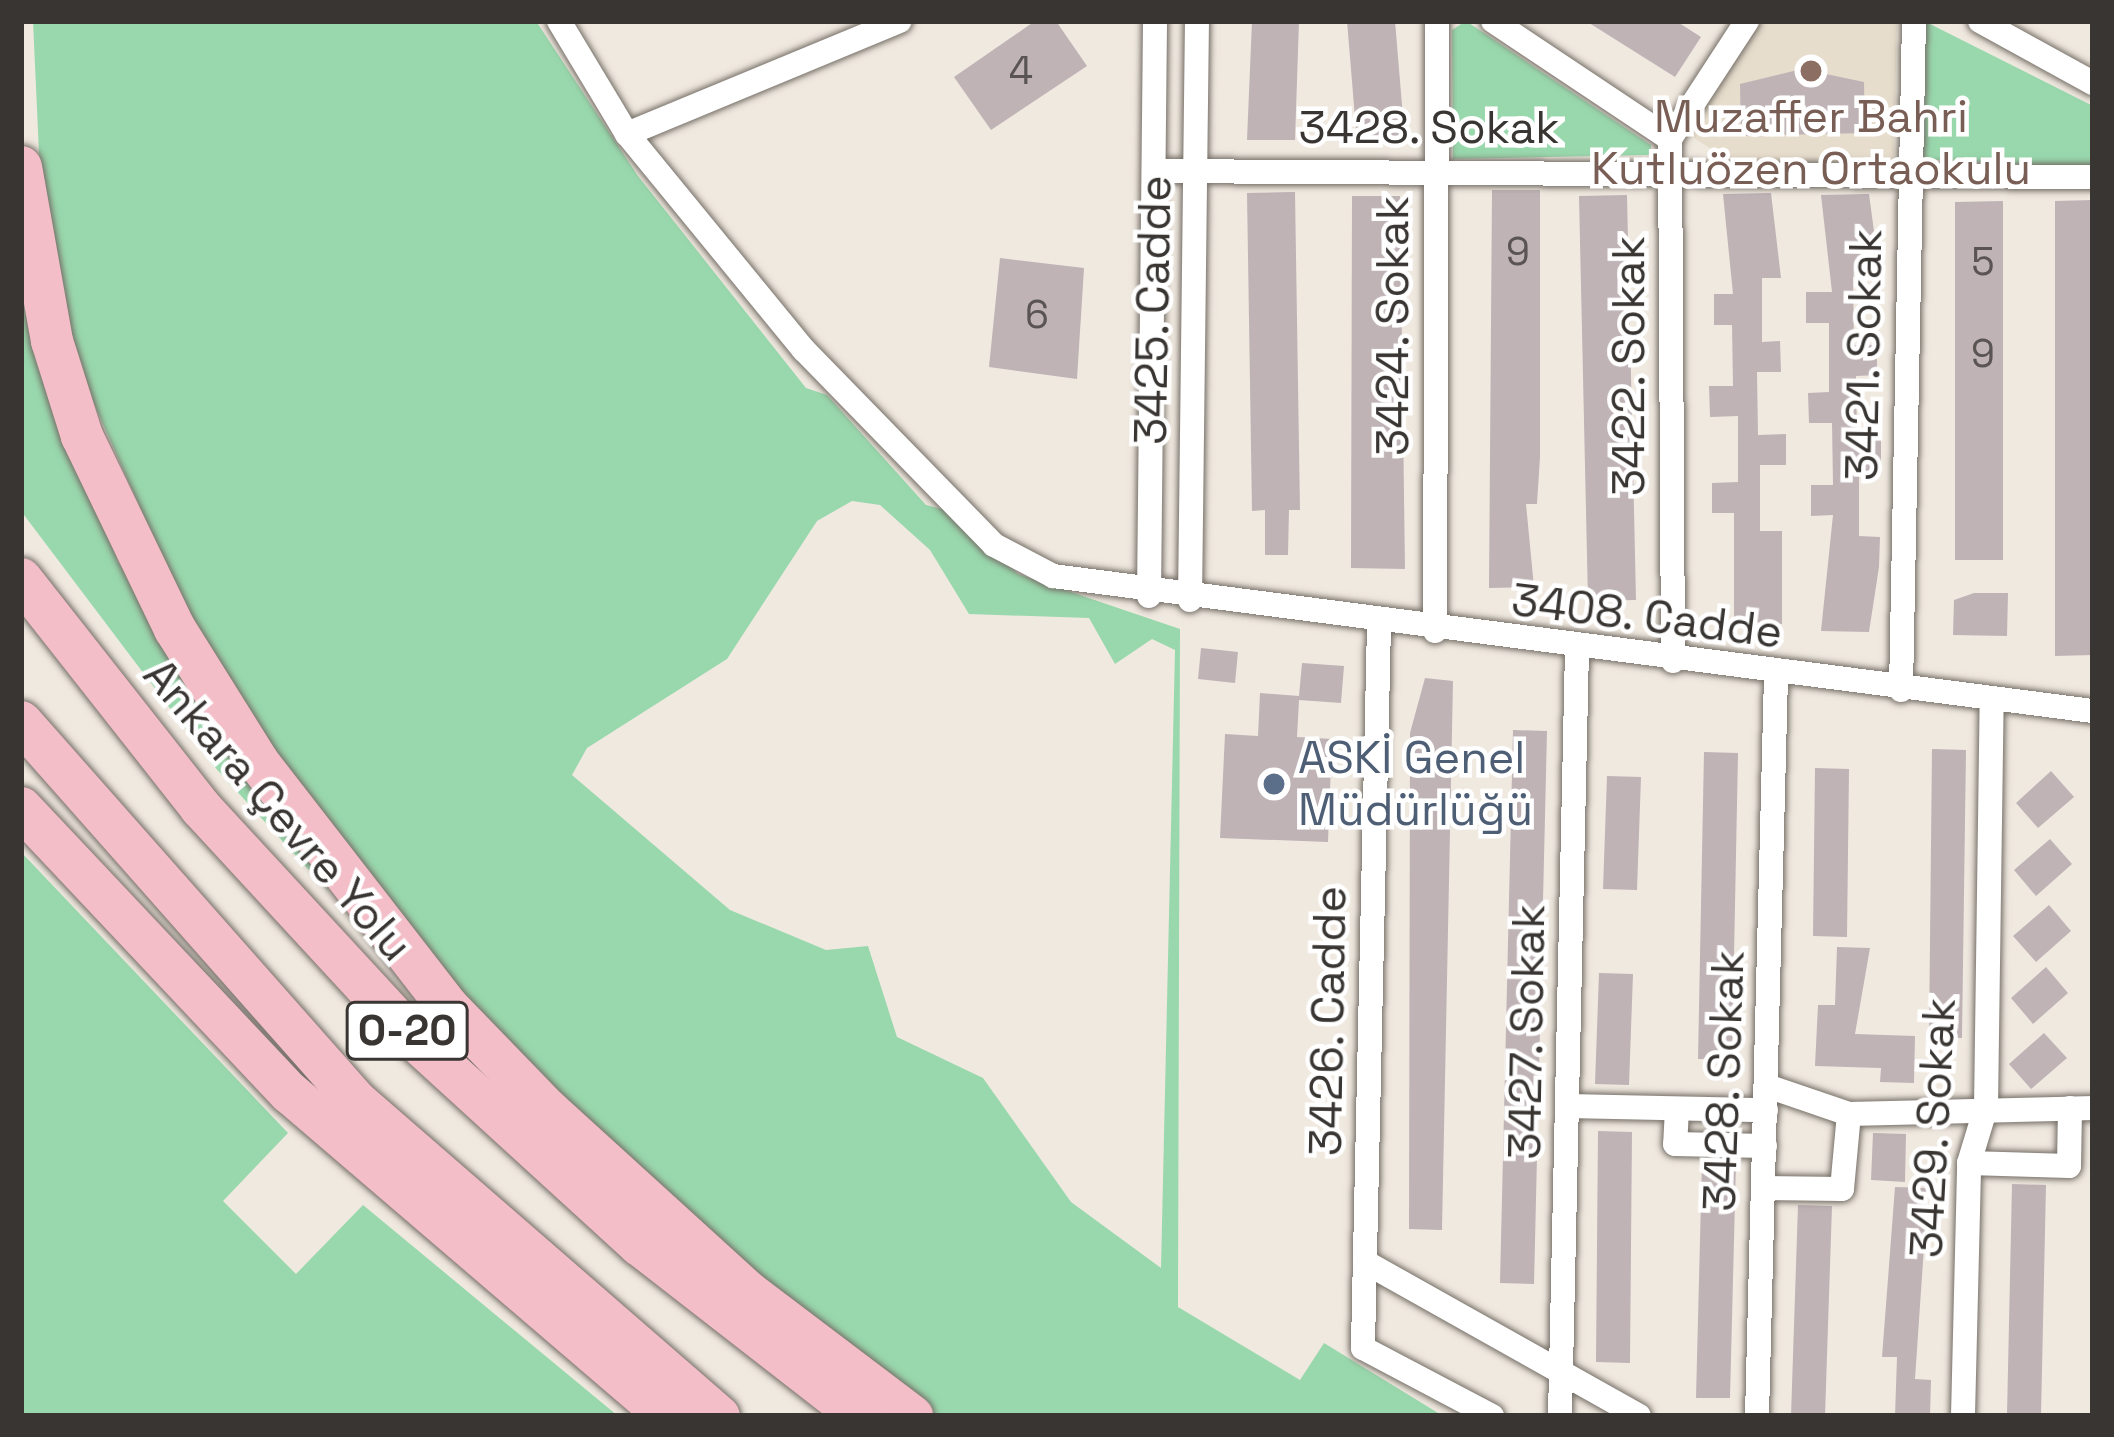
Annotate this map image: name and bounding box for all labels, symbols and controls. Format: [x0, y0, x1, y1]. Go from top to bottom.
house number: 4 [1009, 48, 1033, 94]
marker: Muzaffer Bahri Kutluözen Ortaokulu [1798, 58, 1824, 84]
place label: Muzaffer Bahri Kutluözen Ortaokulu [1591, 90, 2031, 196]
street label: 3428. Sokak [1298, 101, 1560, 155]
street label: 3425. Cadde [1124, 174, 1182, 446]
street label: 3424. Sokak [1366, 195, 1420, 457]
street label: 3421. Sokak [1835, 228, 1893, 482]
house number: 9 [1506, 229, 1530, 275]
street label: 3422. Sokak [1602, 235, 1656, 497]
house number: 5 [1971, 239, 1995, 285]
house number: 6 [1025, 292, 1049, 338]
house number: 9 [1971, 331, 1995, 377]
street label: 3408. Cadde [1508, 573, 1786, 659]
street label: Ankara Çevre Yolu [132, 648, 424, 972]
place label: ASKİ Genel Müdürlüğü [1298, 731, 1533, 837]
marker: ASKİ Genel Müdürlüğü [1261, 771, 1287, 797]
street label: 3426. Cadde [1299, 885, 1357, 1157]
street label: 3427. Sokak [1498, 903, 1556, 1161]
street label: 3428. Sokak [1692, 949, 1756, 1213]
road number: O-20 [344, 995, 470, 1067]
street label: 3429. Sokak [1899, 996, 1967, 1260]

